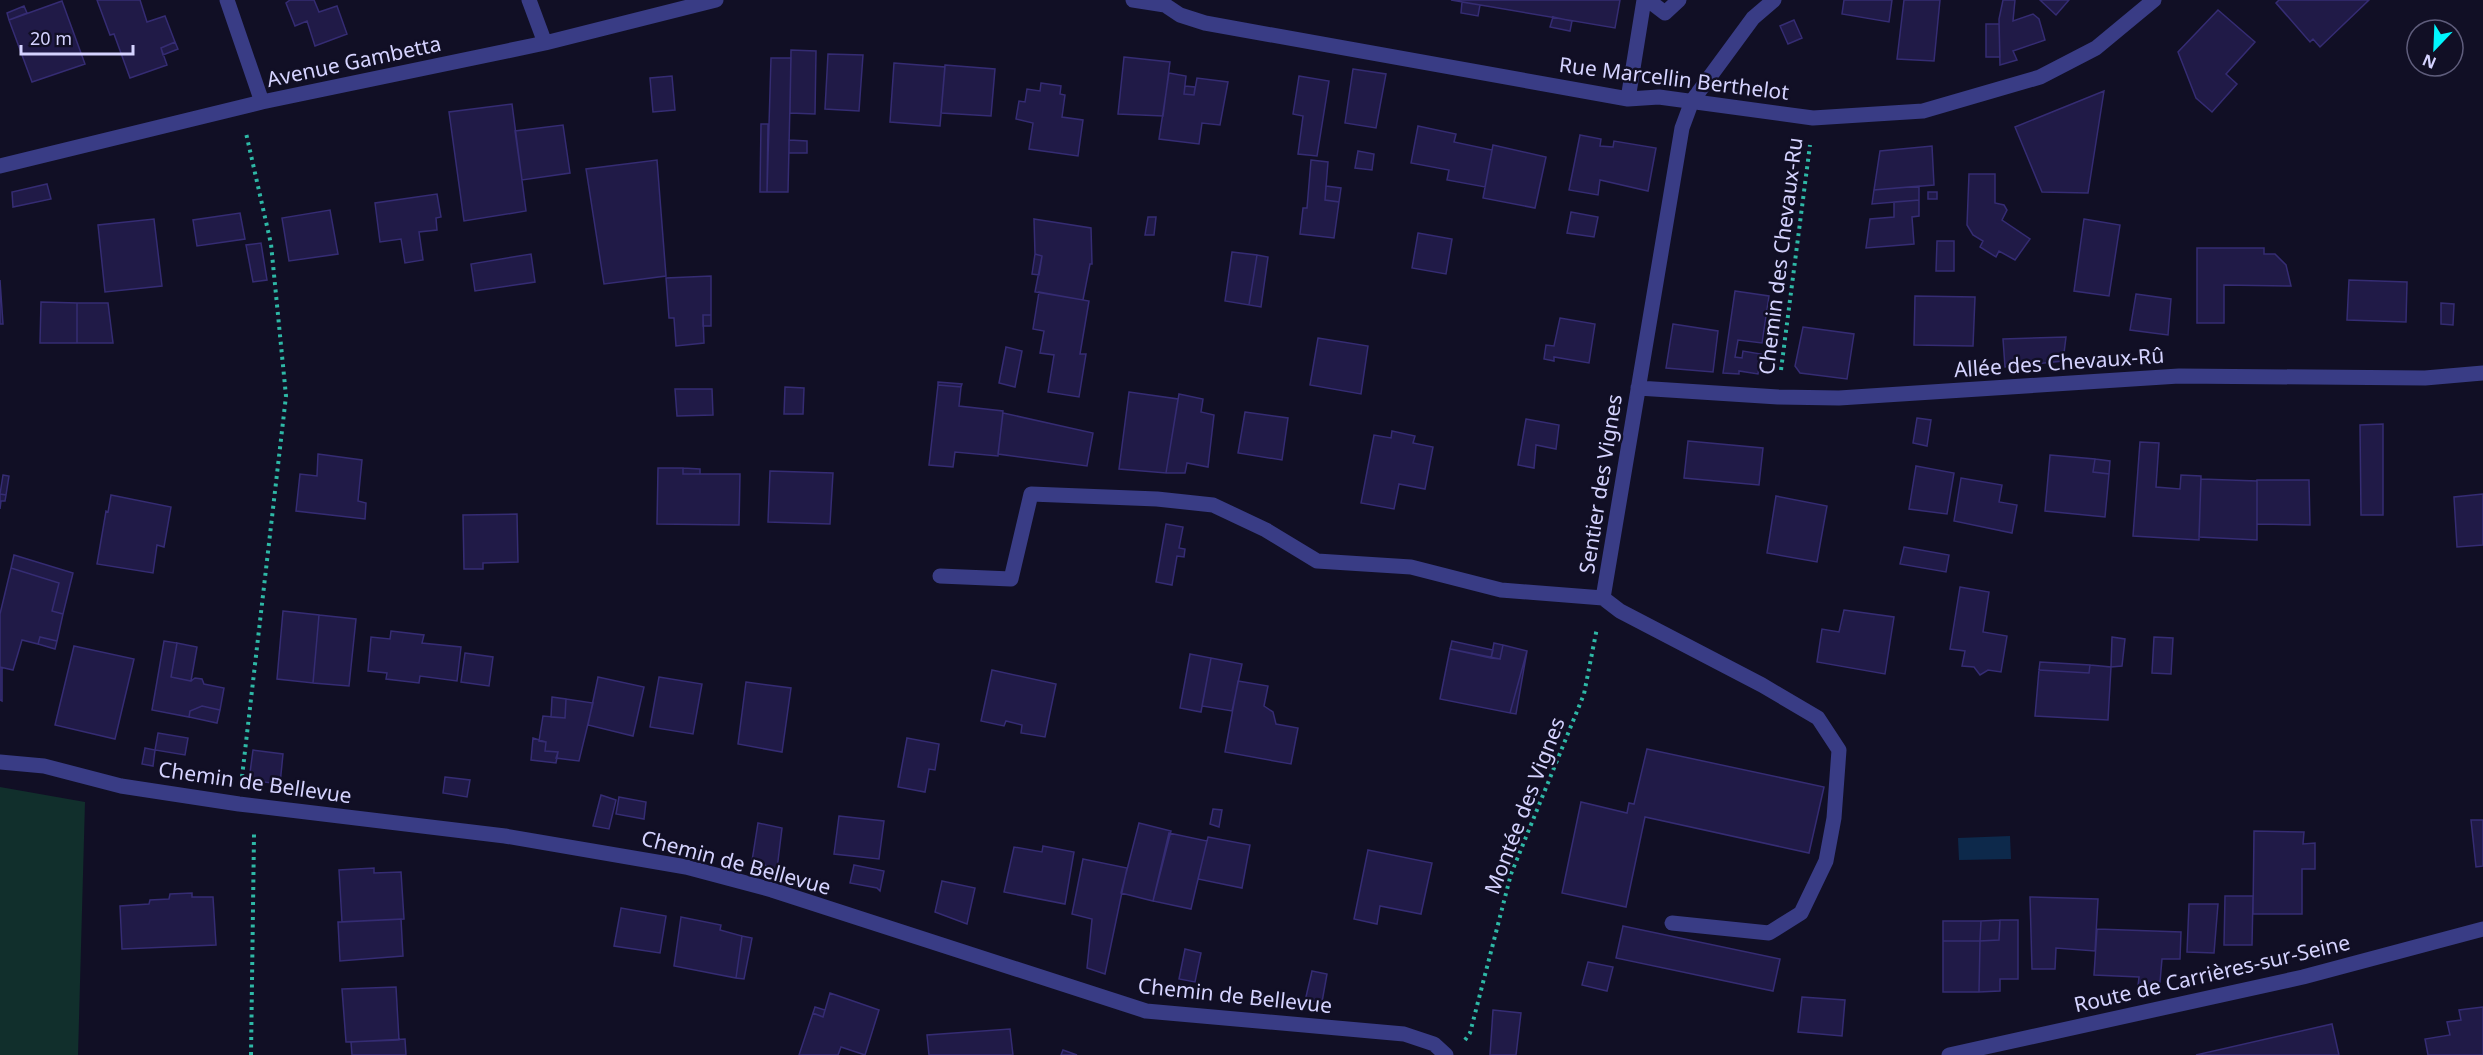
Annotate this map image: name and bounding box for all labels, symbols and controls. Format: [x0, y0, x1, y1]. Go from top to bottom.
scale bar [21, 18, 134, 56]
north arrow [2405, 18, 2465, 78]
text: 20 m [30, 26, 72, 50]
street label: Avenue Gambetta [264, 29, 444, 93]
text: N [2419, 49, 2439, 74]
street label: Rue Marcellin Berthelot [1558, 50, 1791, 106]
street label: Chemin des Chevaux-Ru [1752, 136, 1808, 376]
street label: Allée des Chevaux-Rû [1953, 341, 2165, 383]
street label: Sentier des Vignes [1572, 392, 1628, 576]
street label: Montée des Vignes [1477, 713, 1571, 898]
street label: Chemin de Bellevue [157, 755, 354, 809]
street label: Chemin de Bellevue [638, 823, 834, 901]
street label: Route de Carrières-sur-Seine [2071, 928, 2353, 1018]
street label: Chemin de Bellevue [1137, 971, 1334, 1019]

